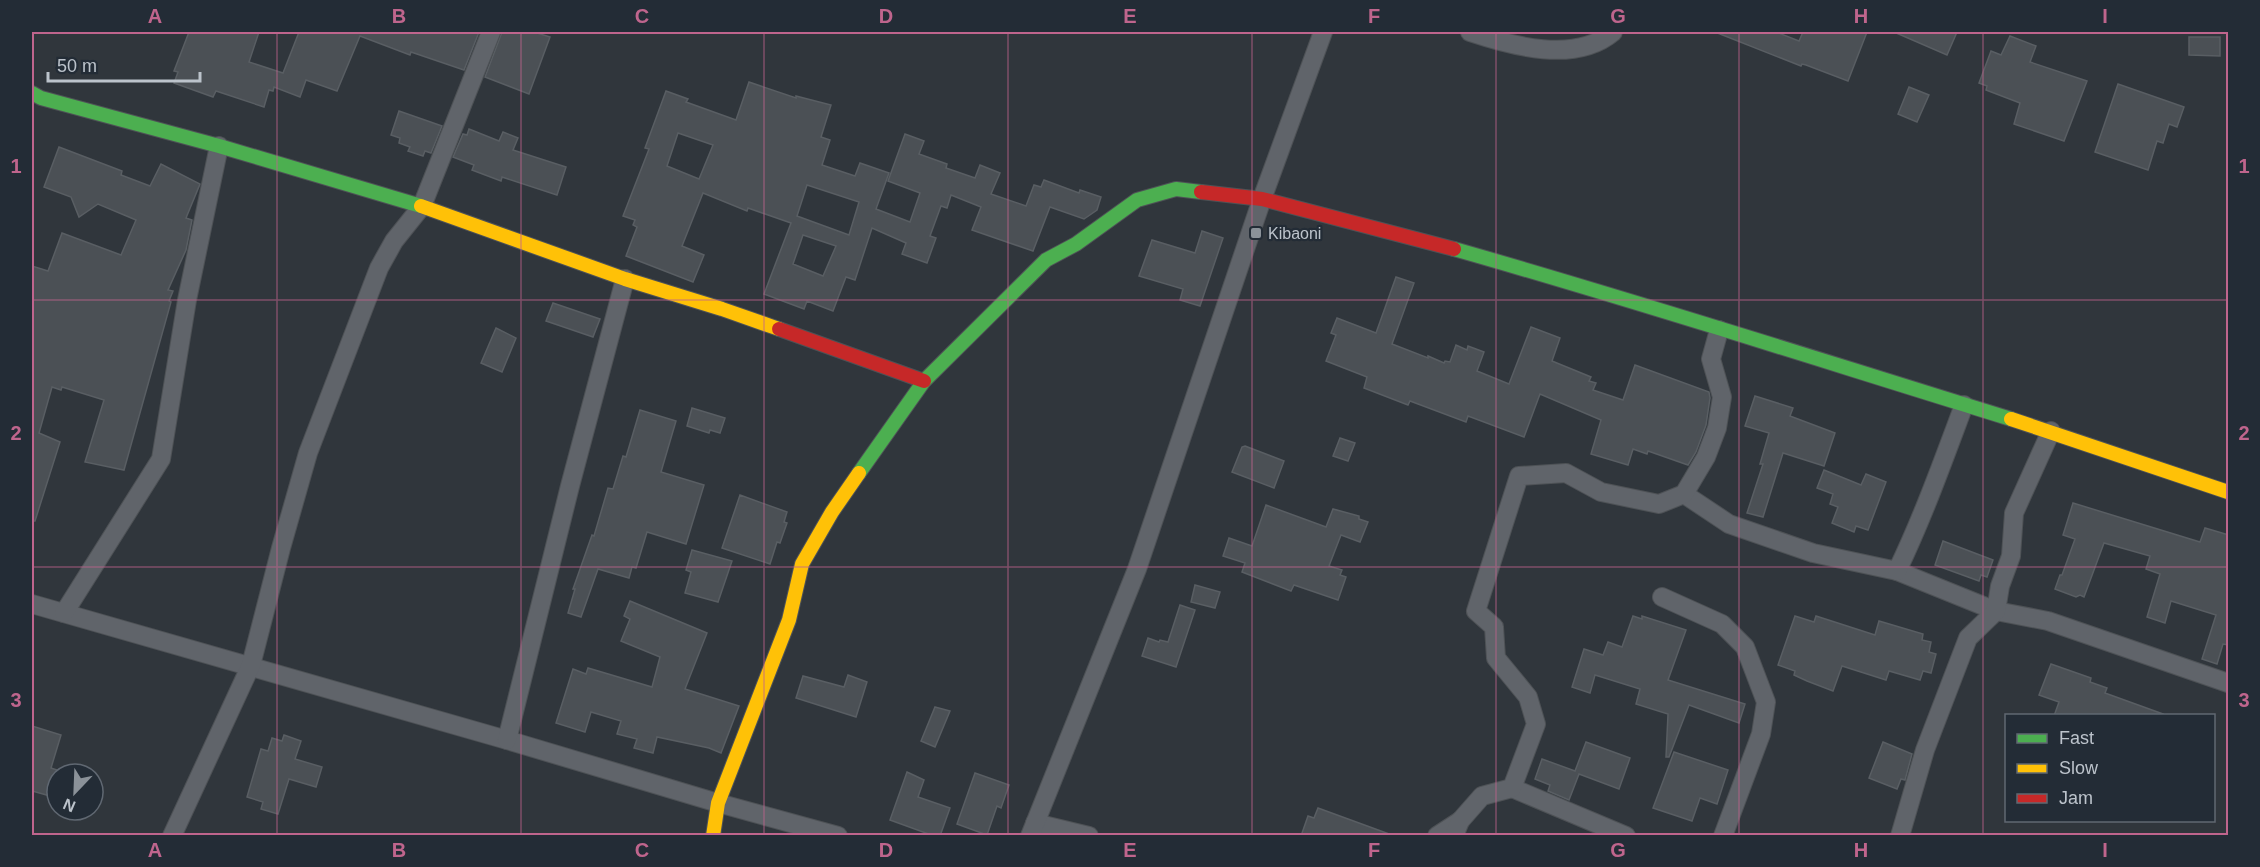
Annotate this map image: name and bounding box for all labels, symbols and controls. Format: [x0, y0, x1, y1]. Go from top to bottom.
text: A [148, 5, 162, 27]
text: B [392, 5, 406, 27]
text: C [635, 5, 649, 27]
text: D [879, 5, 893, 27]
text: E [1123, 5, 1137, 27]
text: F [1368, 5, 1380, 27]
text: G [1610, 5, 1626, 27]
text: H [1854, 5, 1868, 27]
text: I [2102, 5, 2108, 27]
scale bar [48, 45, 200, 83]
text: 50 m [57, 56, 97, 76]
text: 1 [10, 155, 22, 177]
text: 1 [2238, 155, 2250, 177]
place label: Kibaoni [1268, 225, 1321, 242]
marker: Kibaoni [1249, 226, 1263, 240]
text: 2 [10, 422, 22, 444]
text: 2 [2238, 422, 2250, 444]
text: 3 [10, 689, 22, 711]
text: 3 [2238, 689, 2250, 711]
legend [2005, 714, 2215, 822]
text: Fast [2059, 728, 2094, 748]
text: Slow [2059, 758, 2099, 778]
north arrow [45, 762, 105, 822]
text: Jam [2059, 788, 2093, 808]
text: N [61, 795, 78, 815]
text: A [148, 839, 162, 861]
text: B [392, 839, 406, 861]
text: C [635, 839, 649, 861]
text: D [879, 839, 893, 861]
text: E [1123, 839, 1137, 861]
text: F [1368, 839, 1380, 861]
text: G [1610, 839, 1626, 861]
text: H [1854, 839, 1868, 861]
text: I [2102, 839, 2108, 861]

